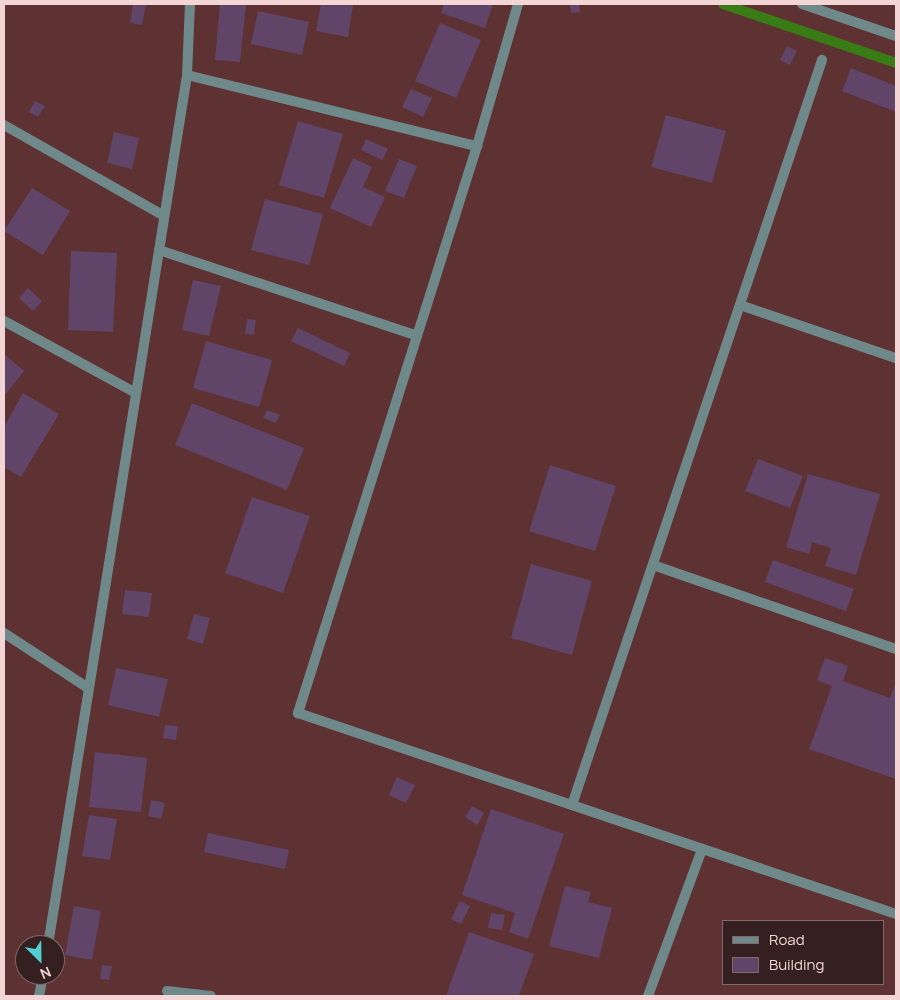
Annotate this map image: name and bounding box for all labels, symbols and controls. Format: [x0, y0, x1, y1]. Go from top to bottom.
legend [722, 920, 885, 985]
text: Road [769, 929, 805, 950]
north arrow [15, 935, 65, 985]
text: Building [769, 954, 824, 975]
text: N [37, 963, 54, 984]

